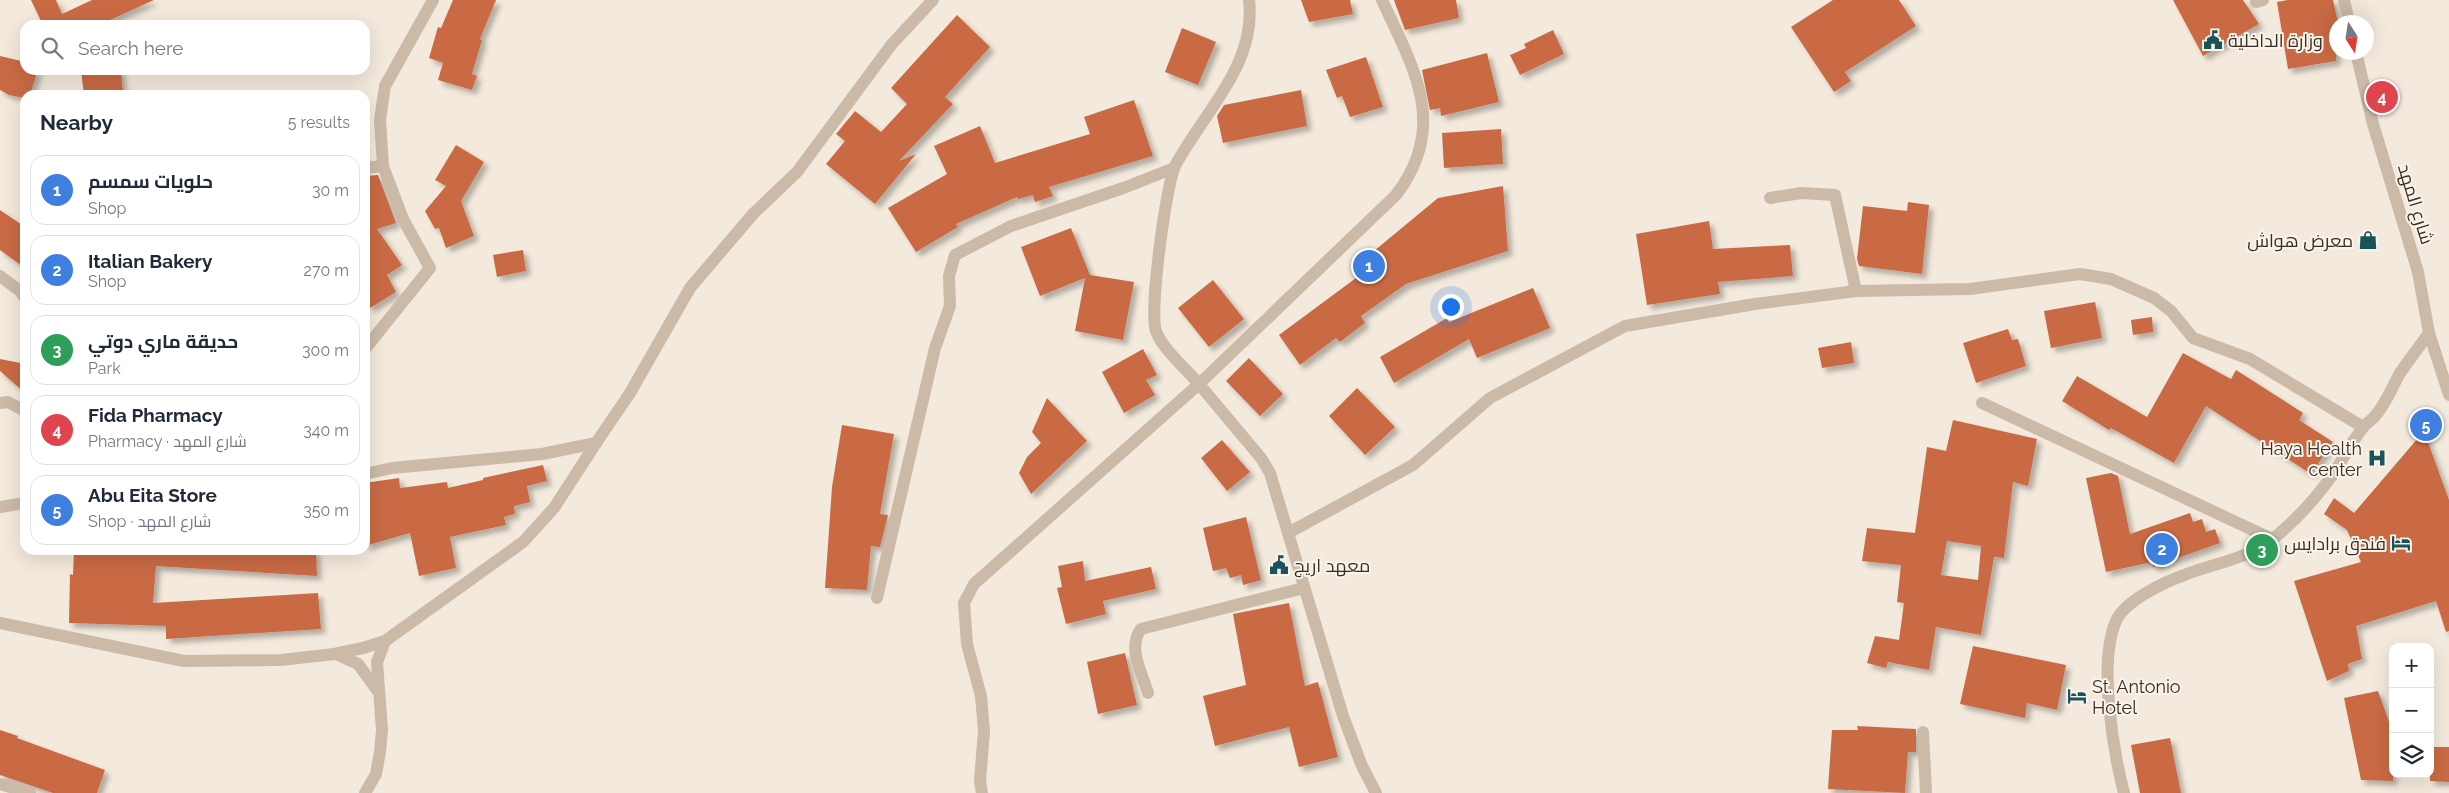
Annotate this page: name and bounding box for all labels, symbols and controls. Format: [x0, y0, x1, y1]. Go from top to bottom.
north arrow [2329, 15, 2374, 60]
search box [20, 20, 370, 75]
public building icon: وزارة الداخلية [2202, 29, 2224, 51]
place label: وزارة الداخلية [2228, 30, 2323, 52]
icon: search [38, 34, 66, 62]
text: Search here [78, 37, 184, 59]
pin: 4 [2366, 78, 2398, 116]
text: Nearby [40, 110, 113, 135]
text: 5 results [288, 113, 350, 132]
street label: شارع المهد [2392, 161, 2438, 247]
text: حلويات سمسم [88, 170, 213, 192]
text: 1 [53, 181, 61, 200]
text: 30 m [312, 181, 349, 200]
text: Shop [88, 199, 126, 218]
shop icon: معرض هواش [2357, 229, 2379, 251]
place label: معرض هواش [2247, 230, 2353, 252]
pin: 1 [1353, 247, 1385, 285]
text: Italian Bakery [88, 250, 212, 272]
text: 2 [52, 261, 62, 280]
text: 270 m [304, 261, 349, 280]
text: Shop [88, 272, 126, 291]
your location [1438, 294, 1464, 320]
text: حديقة ماري دوتي [88, 330, 238, 352]
text: 3 [53, 341, 61, 360]
text: 300 m [302, 341, 349, 360]
text: Park [88, 359, 121, 378]
text: Fida Pharmacy [88, 404, 223, 426]
pin: 5 [2410, 406, 2442, 444]
text: 4 [52, 421, 62, 440]
text: 340 m [303, 421, 349, 440]
text: Pharmacy · شارع المهد [88, 432, 247, 451]
place label: Haya Health center [2260, 438, 2363, 480]
hospital icon: Haya Health center [2366, 447, 2388, 469]
text: Abu Eita Store [88, 484, 217, 506]
text: 5 [53, 501, 61, 520]
text: 350 m [303, 501, 349, 520]
text: Shop · شارع المهد [88, 512, 211, 531]
pin: 2 [2146, 530, 2178, 568]
pin: 3 [2246, 531, 2278, 569]
hotel icon: فندق برادايس [2390, 532, 2412, 554]
place label: فندق برادايس [2284, 533, 2386, 556]
public building icon: معهد اريج [1268, 554, 1290, 576]
place label: معهد اريج [1294, 555, 1370, 578]
map controls [2389, 643, 2434, 778]
button: + [2389, 643, 2434, 688]
place label: St. Antonio Hotel [2092, 676, 2181, 718]
hotel icon: St. Antonio Hotel [2066, 685, 2088, 707]
button: − [2389, 688, 2434, 733]
button: layers [2389, 733, 2434, 778]

